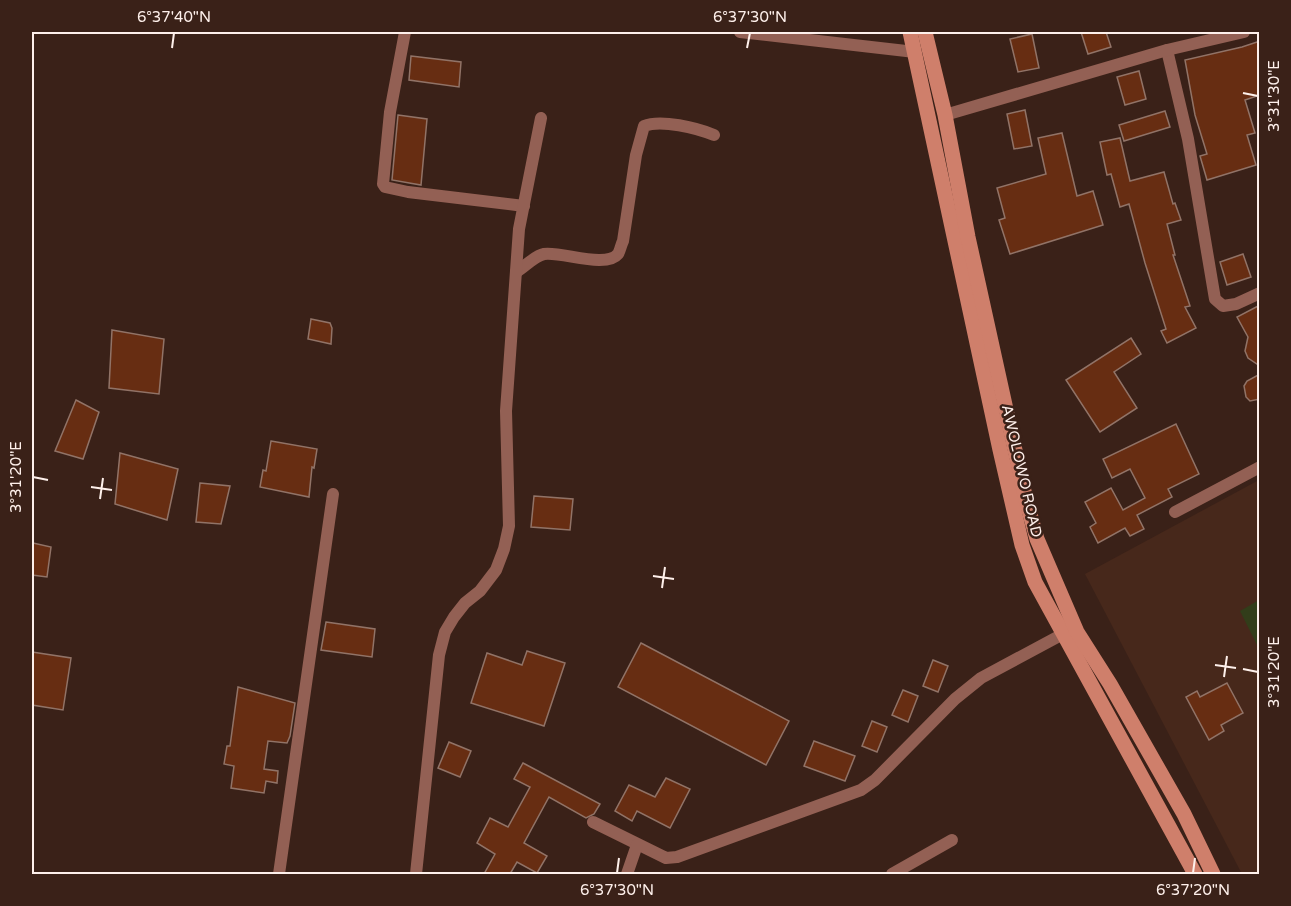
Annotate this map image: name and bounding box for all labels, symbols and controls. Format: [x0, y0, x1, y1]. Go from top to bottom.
text: 6°37'40"N [137, 8, 211, 26]
text: 6°37'30"N [713, 8, 787, 26]
text: 3°31'30"E [1265, 60, 1283, 132]
street label: AWOLOWO ROAD [998, 403, 1046, 539]
text: 3°31'20"E [7, 441, 25, 513]
text: 3°31'20"E [1265, 636, 1283, 708]
text: 6°37'30"N [580, 881, 654, 899]
text: 6°37'20"N [1156, 881, 1230, 899]

